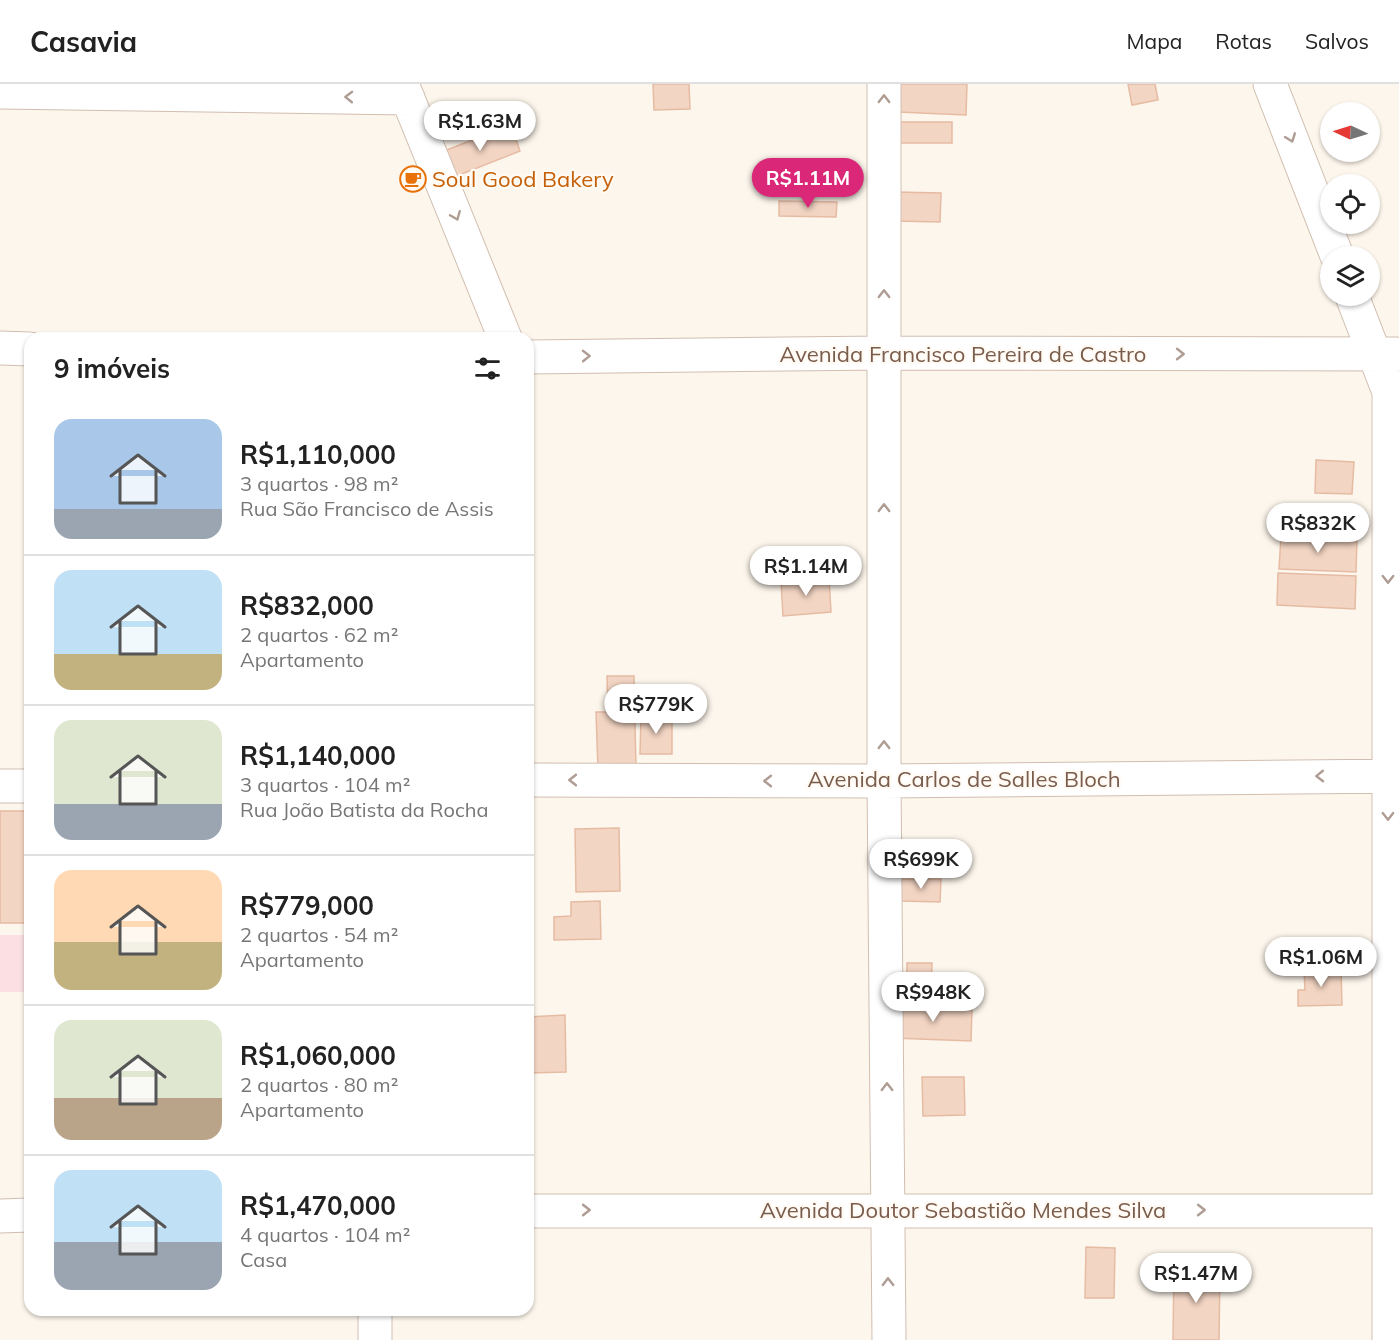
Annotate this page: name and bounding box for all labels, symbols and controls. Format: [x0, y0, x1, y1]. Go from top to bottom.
text: Casavia [30, 24, 137, 59]
text: Mapa [1127, 28, 1182, 54]
text: Rotas [1215, 28, 1272, 54]
text: Salvos [1305, 28, 1369, 54]
one-way arrow [345, 91, 354, 103]
one-way arrow [878, 95, 890, 104]
pin: R$1.63M [425, 101, 535, 152]
north arrow [1320, 102, 1380, 162]
map controls [1320, 102, 1380, 306]
text: R$1.63M [438, 108, 522, 133]
one-way arrow [1284, 132, 1296, 143]
pin: R$1.11M [753, 158, 863, 209]
cafe icon: Soul Good Bakery [398, 164, 428, 194]
place label: Soul Good Bakery [432, 165, 614, 193]
text: R$1.11M [766, 165, 850, 190]
button: locate [1320, 174, 1380, 234]
one-way arrow [449, 210, 461, 221]
button: layers [1320, 246, 1380, 306]
one-way arrow [878, 290, 890, 299]
street label: Avenida Francisco Pereira de Castro [780, 340, 1146, 368]
one-way arrow [1176, 348, 1185, 360]
one-way arrow [582, 350, 591, 362]
text: 9 imóveis [54, 352, 170, 385]
icon: filters [471, 352, 504, 385]
text: R$1,110,000 [240, 438, 396, 471]
icon: home [102, 443, 174, 515]
text: 3 quartos · 98 m² [240, 471, 398, 496]
text: Rua São Francisco de Assis [240, 496, 494, 521]
one-way arrow [878, 503, 890, 512]
pin: R$832K [1269, 503, 1367, 554]
text: R$832K [1280, 510, 1356, 535]
pin: R$1.14M [751, 546, 861, 597]
text: R$1.14M [764, 553, 848, 578]
one-way arrow [1382, 574, 1394, 583]
text: R$832,000 [240, 589, 374, 622]
icon: home [102, 594, 174, 666]
text: 2 quartos · 62 m² [240, 622, 398, 647]
text: Apartamento [240, 647, 364, 672]
pin: R$779K [607, 684, 705, 735]
text: R$779K [618, 691, 694, 716]
text: R$1,140,000 [240, 739, 396, 772]
one-way arrow [878, 740, 890, 749]
icon: home [102, 744, 174, 816]
street label: Avenida Carlos de Salles Bloch [807, 765, 1121, 793]
one-way arrow [1315, 770, 1324, 782]
text: 3 quartos · 104 m² [240, 772, 410, 797]
one-way arrow [568, 774, 577, 786]
one-way arrow [763, 775, 772, 787]
text: Rua João Batista da Rocha [240, 797, 489, 822]
one-way arrow [1382, 811, 1394, 820]
pin: R$699K [872, 839, 970, 890]
text: R$699K [883, 846, 959, 871]
text: R$779,000 [240, 889, 374, 922]
icon: home [102, 894, 174, 966]
text: 2 quartos · 54 m² [240, 922, 398, 947]
pin: R$1.06M [1266, 937, 1376, 988]
text: R$1.06M [1279, 944, 1363, 969]
text: Apartamento [240, 947, 364, 972]
pin: R$948K [884, 972, 982, 1023]
text: R$948K [895, 979, 971, 1004]
text: R$1,060,000 [240, 1039, 396, 1072]
icon: home [102, 1044, 174, 1116]
text: 2 quartos · 80 m² [240, 1072, 398, 1097]
one-way arrow [881, 1082, 893, 1091]
text: Apartamento [240, 1097, 364, 1122]
text: R$1,470,000 [240, 1189, 396, 1222]
icon: home [102, 1194, 174, 1266]
street label: Avenida Doutor Sebastião Mendes Silva [760, 1196, 1166, 1224]
one-way arrow [582, 1204, 591, 1216]
one-way arrow [1197, 1204, 1206, 1216]
text: 4 quartos · 104 m² [240, 1222, 410, 1247]
text: Casa [240, 1247, 287, 1272]
pin: R$1.47M [1141, 1253, 1251, 1304]
text: R$1.47M [1154, 1260, 1238, 1285]
one-way arrow [882, 1277, 895, 1286]

